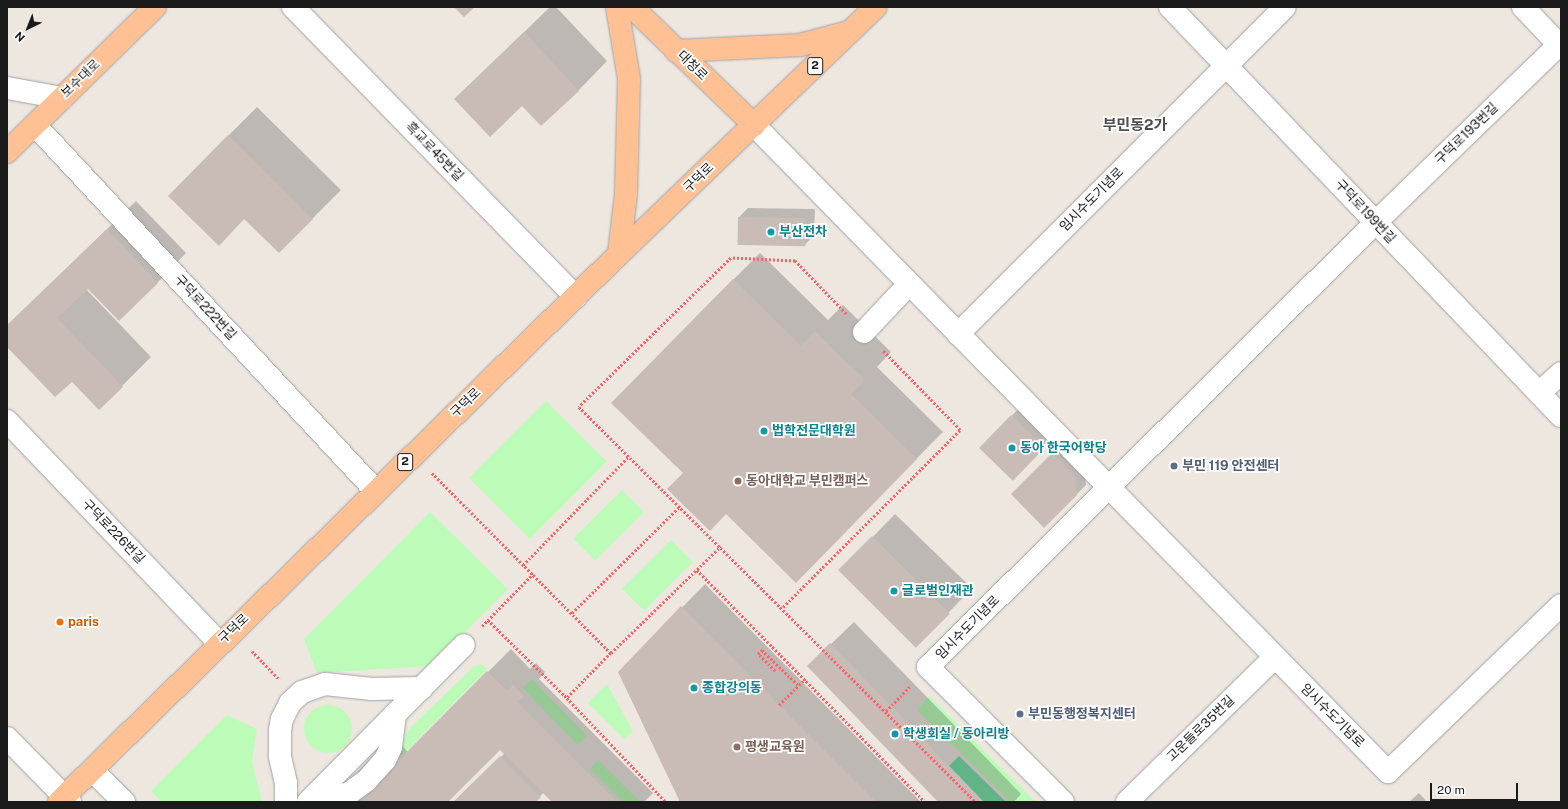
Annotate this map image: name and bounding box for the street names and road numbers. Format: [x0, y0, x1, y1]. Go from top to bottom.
street label: 대청로 [674, 48, 710, 84]
road number: 2 [807, 56, 823, 76]
street label: 보수대로 [58, 57, 104, 101]
street label: 구덕로193번길 [1432, 100, 1502, 168]
street label: 흑교로45번길 [402, 119, 466, 185]
street label: 구덕로 [681, 160, 717, 196]
street label: 임시수도기념로 [1057, 165, 1127, 235]
street label: 구덕로199번길 [1332, 177, 1398, 247]
street label: 구덕로222번길 [171, 272, 239, 344]
street label: 구덕로 [448, 385, 484, 421]
road number: 2 [397, 452, 413, 472]
street label: 구덕로226번길 [78, 497, 148, 567]
street label: 임시수도기념로 [933, 593, 1003, 663]
street label: 구덕로 [216, 611, 252, 647]
street label: 임시수도기념로 [1297, 681, 1367, 751]
street label: 고운들로35번길 [1164, 693, 1238, 765]

